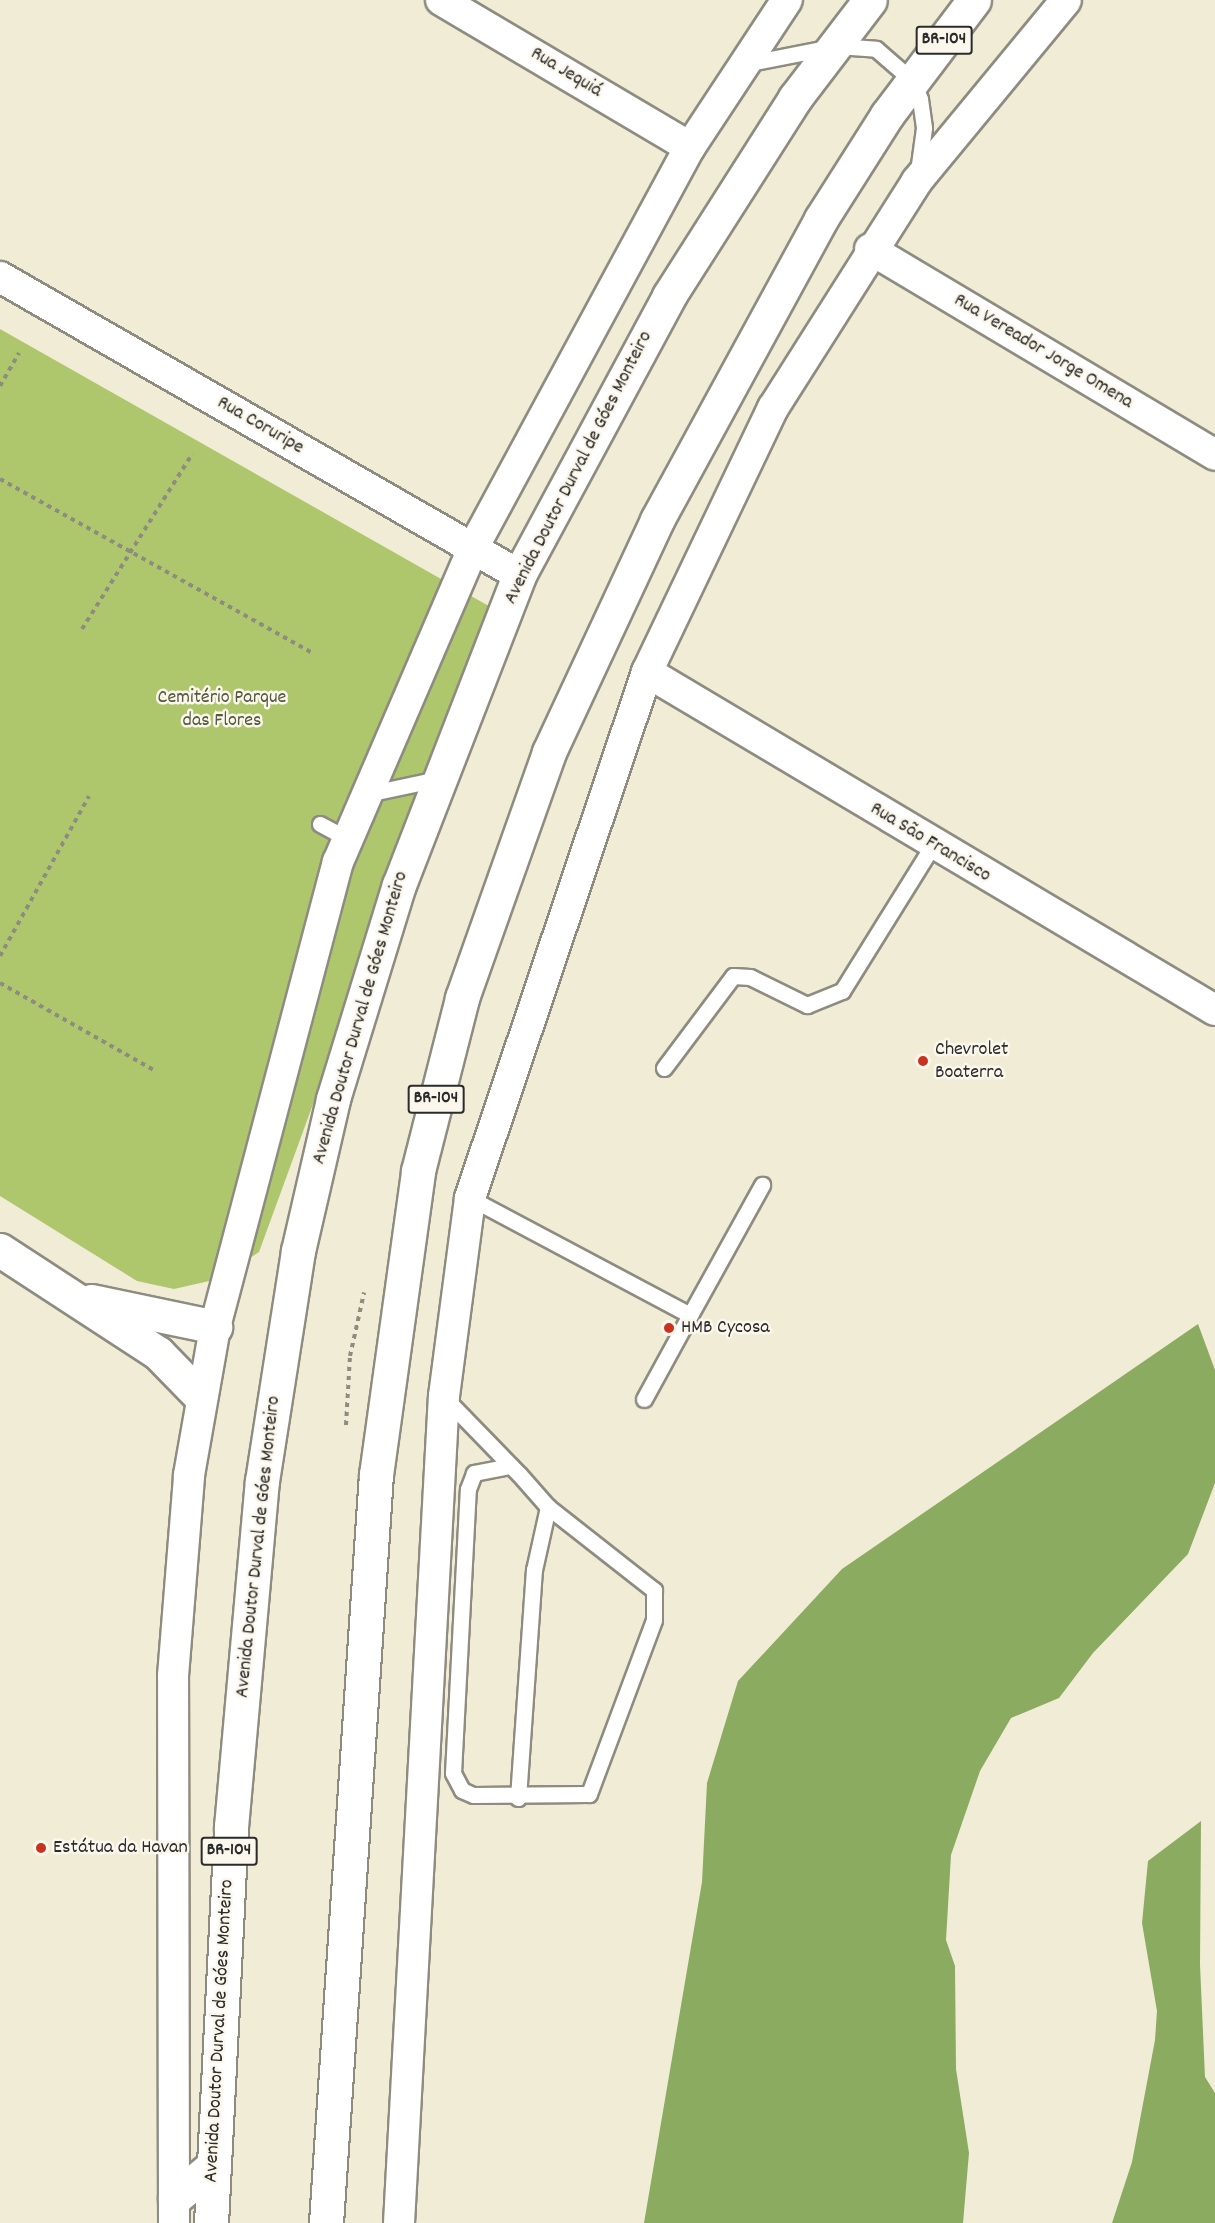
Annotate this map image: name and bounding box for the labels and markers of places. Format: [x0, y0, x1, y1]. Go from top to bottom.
place label: Chevrolet Boaterra [935, 1038, 1008, 1085]
marker: Chevrolet Boaterra [916, 1054, 930, 1068]
place label: HMB Cycosa [681, 1316, 770, 1340]
marker: HMB Cycosa [662, 1321, 676, 1335]
place label: Estátua da Havan [53, 1836, 188, 1860]
marker: Estátua da Havan [34, 1841, 48, 1855]

